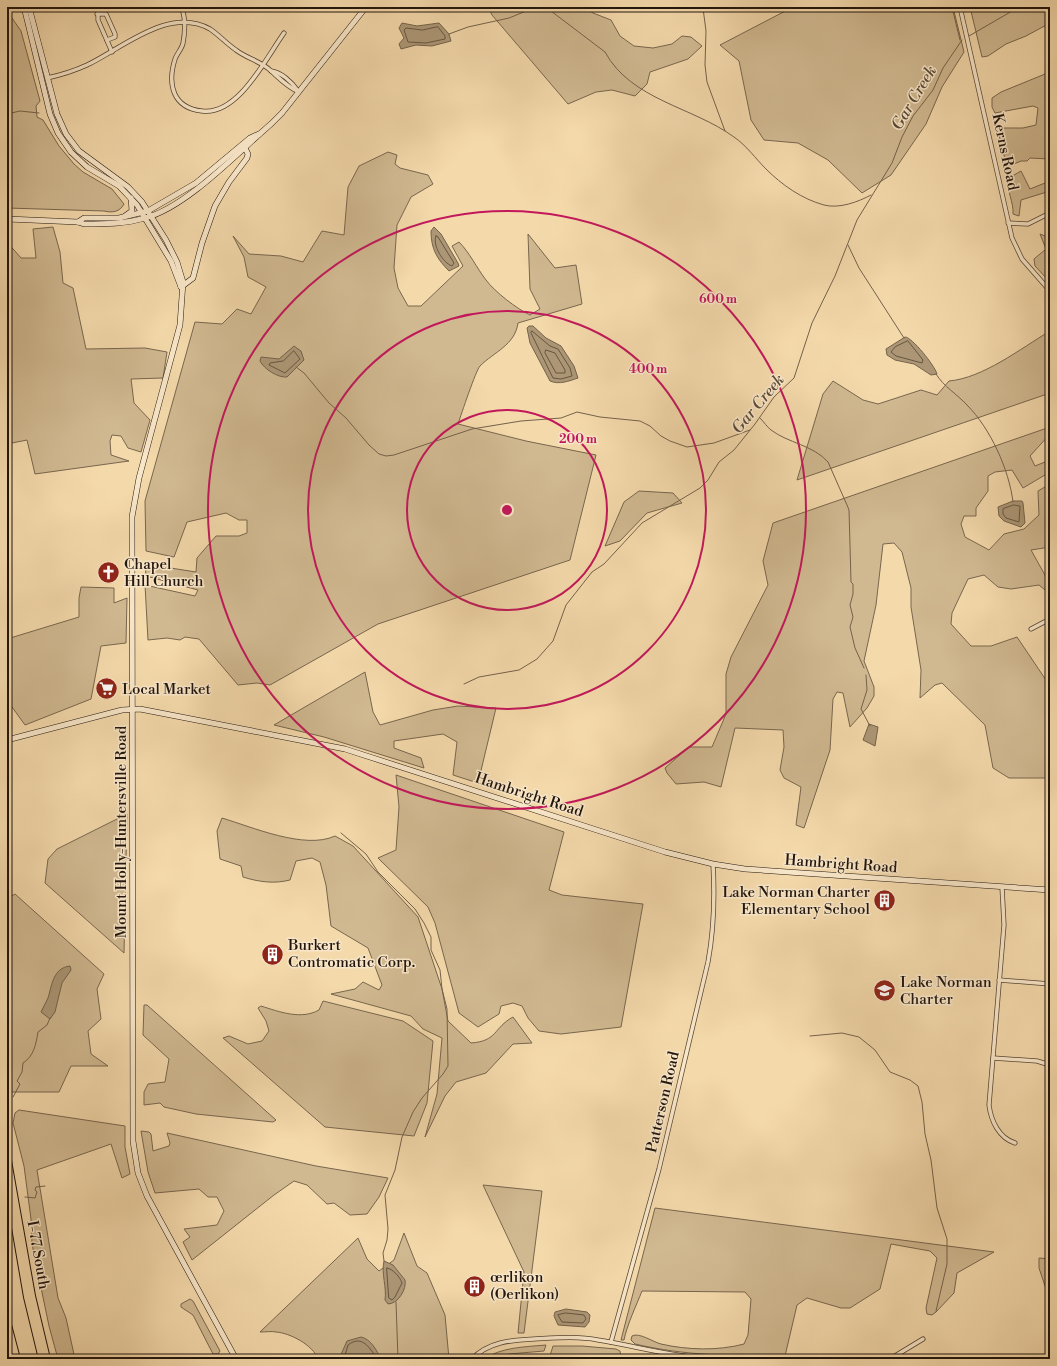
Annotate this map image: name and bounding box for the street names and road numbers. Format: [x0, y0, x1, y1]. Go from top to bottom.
street label: Kerns Road [988, 112, 1023, 193]
street label: Mount Holly-Huntersville Road [112, 725, 131, 938]
street label: Hambright Road [472, 769, 586, 822]
street label: Hambright Road [784, 851, 898, 877]
street label: Patterson Road [642, 1049, 684, 1155]
street label: I-77 South [23, 1219, 53, 1291]

